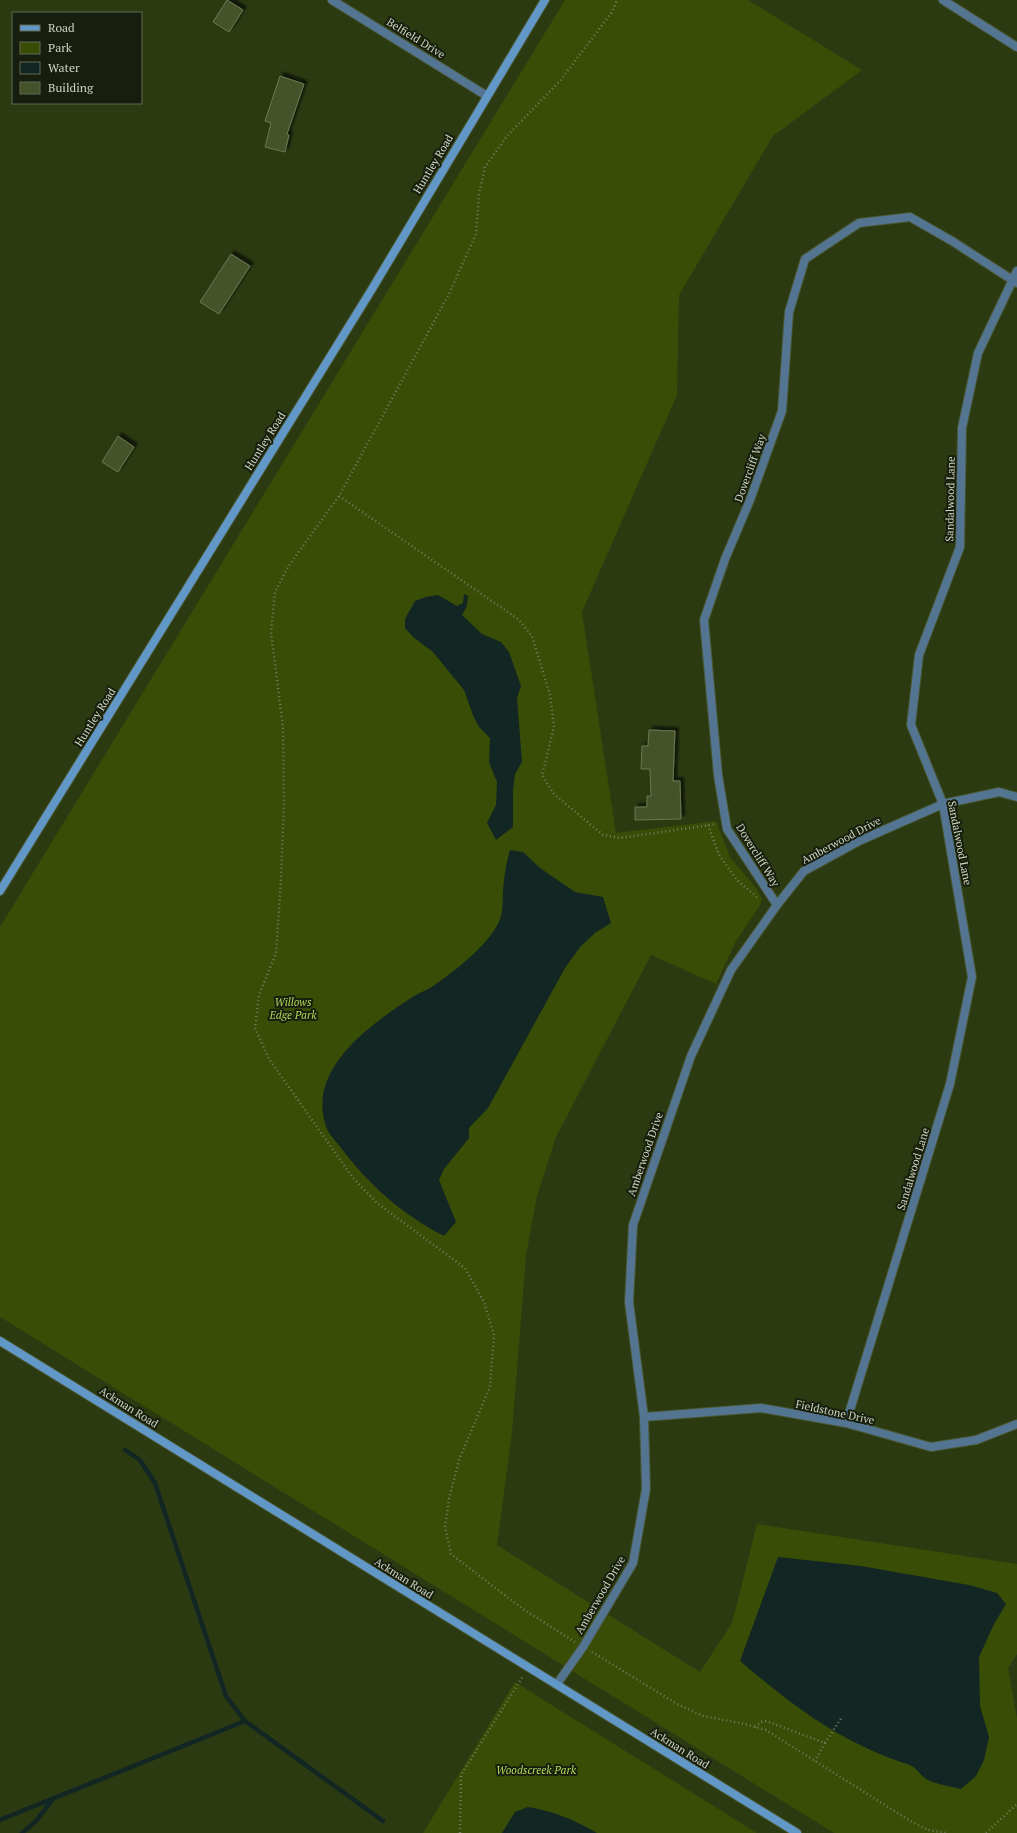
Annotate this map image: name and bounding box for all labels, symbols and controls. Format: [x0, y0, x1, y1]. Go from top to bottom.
legend [12, 12, 142, 104]
street label: Belfield Drive [384, 15, 448, 62]
text: Road [48, 20, 75, 35]
text: Park [48, 40, 73, 55]
text: Water [48, 60, 80, 75]
text: Building [48, 80, 94, 95]
street label: Huntley Road [410, 132, 456, 196]
street label: Huntley Road [241, 409, 289, 473]
street label: Dovercliff Way [731, 432, 769, 504]
street label: Sandalwood Lane [942, 456, 958, 542]
street label: Huntley Road [71, 685, 119, 749]
street label: Sandalwood Lane [945, 800, 975, 887]
street label: Amberwood Drive [799, 813, 884, 867]
street label: Dovercliff Way [733, 821, 783, 889]
park label: Willows Edge Park [269, 995, 317, 1022]
street label: Amberwood Drive [624, 1110, 666, 1198]
street label: Sandalwood Lane [894, 1126, 932, 1212]
street label: Ackman Road [97, 1383, 161, 1431]
street label: Fieldstone Drive [794, 1397, 876, 1427]
street label: Amberwood Drive [572, 1553, 628, 1637]
street label: Ackman Road [372, 1554, 436, 1602]
street label: Ackman Road [648, 1724, 712, 1772]
park label: Woodscreek Park [496, 1763, 577, 1777]

